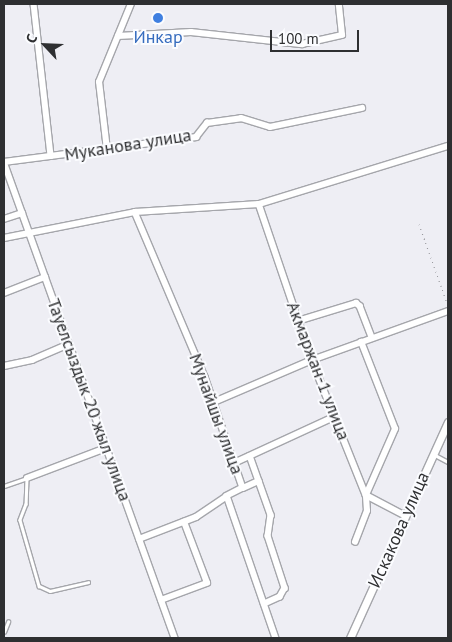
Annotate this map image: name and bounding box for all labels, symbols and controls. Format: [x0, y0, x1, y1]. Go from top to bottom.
marker: Инкар [152, 12, 164, 24]
north arrow [20, 20, 70, 70]
scale bar [272, 20, 361, 52]
place label: Инкар [133, 26, 183, 48]
text: 100 m [278, 29, 319, 48]
text: С [22, 31, 41, 46]
street label: Муканова улица [63, 124, 193, 166]
street label: Тауелсыздык 20 жыл улица [42, 296, 136, 504]
street label: Акмаржан-1 улица [282, 299, 354, 443]
street label: Мунайшы улица [184, 351, 248, 477]
street label: Искакова улица [364, 469, 434, 591]

